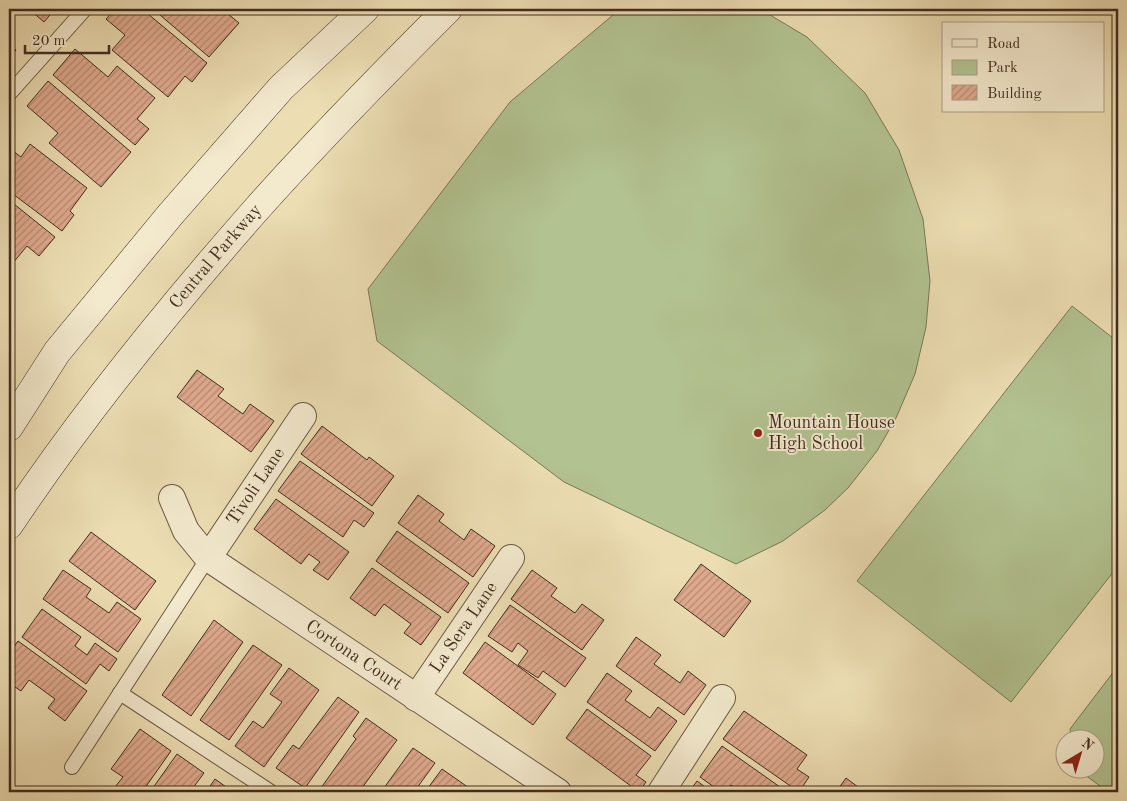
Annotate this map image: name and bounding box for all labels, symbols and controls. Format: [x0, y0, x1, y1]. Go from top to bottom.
scale bar [25, 22, 109, 54]
legend [942, 22, 1104, 112]
text: 20 m [32, 34, 66, 49]
text: Road [987, 37, 1021, 52]
text: Park [987, 61, 1018, 76]
text: Building [987, 87, 1042, 102]
street label: Central Parkway [166, 201, 266, 312]
place label: Mountain House High School [768, 414, 895, 453]
marker: Mountain House High School [752, 427, 764, 439]
street label: Tivoli Lane [224, 444, 288, 529]
street label: La Sera Lane [427, 579, 501, 676]
street label: Cortona Court [302, 617, 405, 694]
north arrow [1054, 728, 1104, 778]
text: N [1079, 736, 1096, 754]

